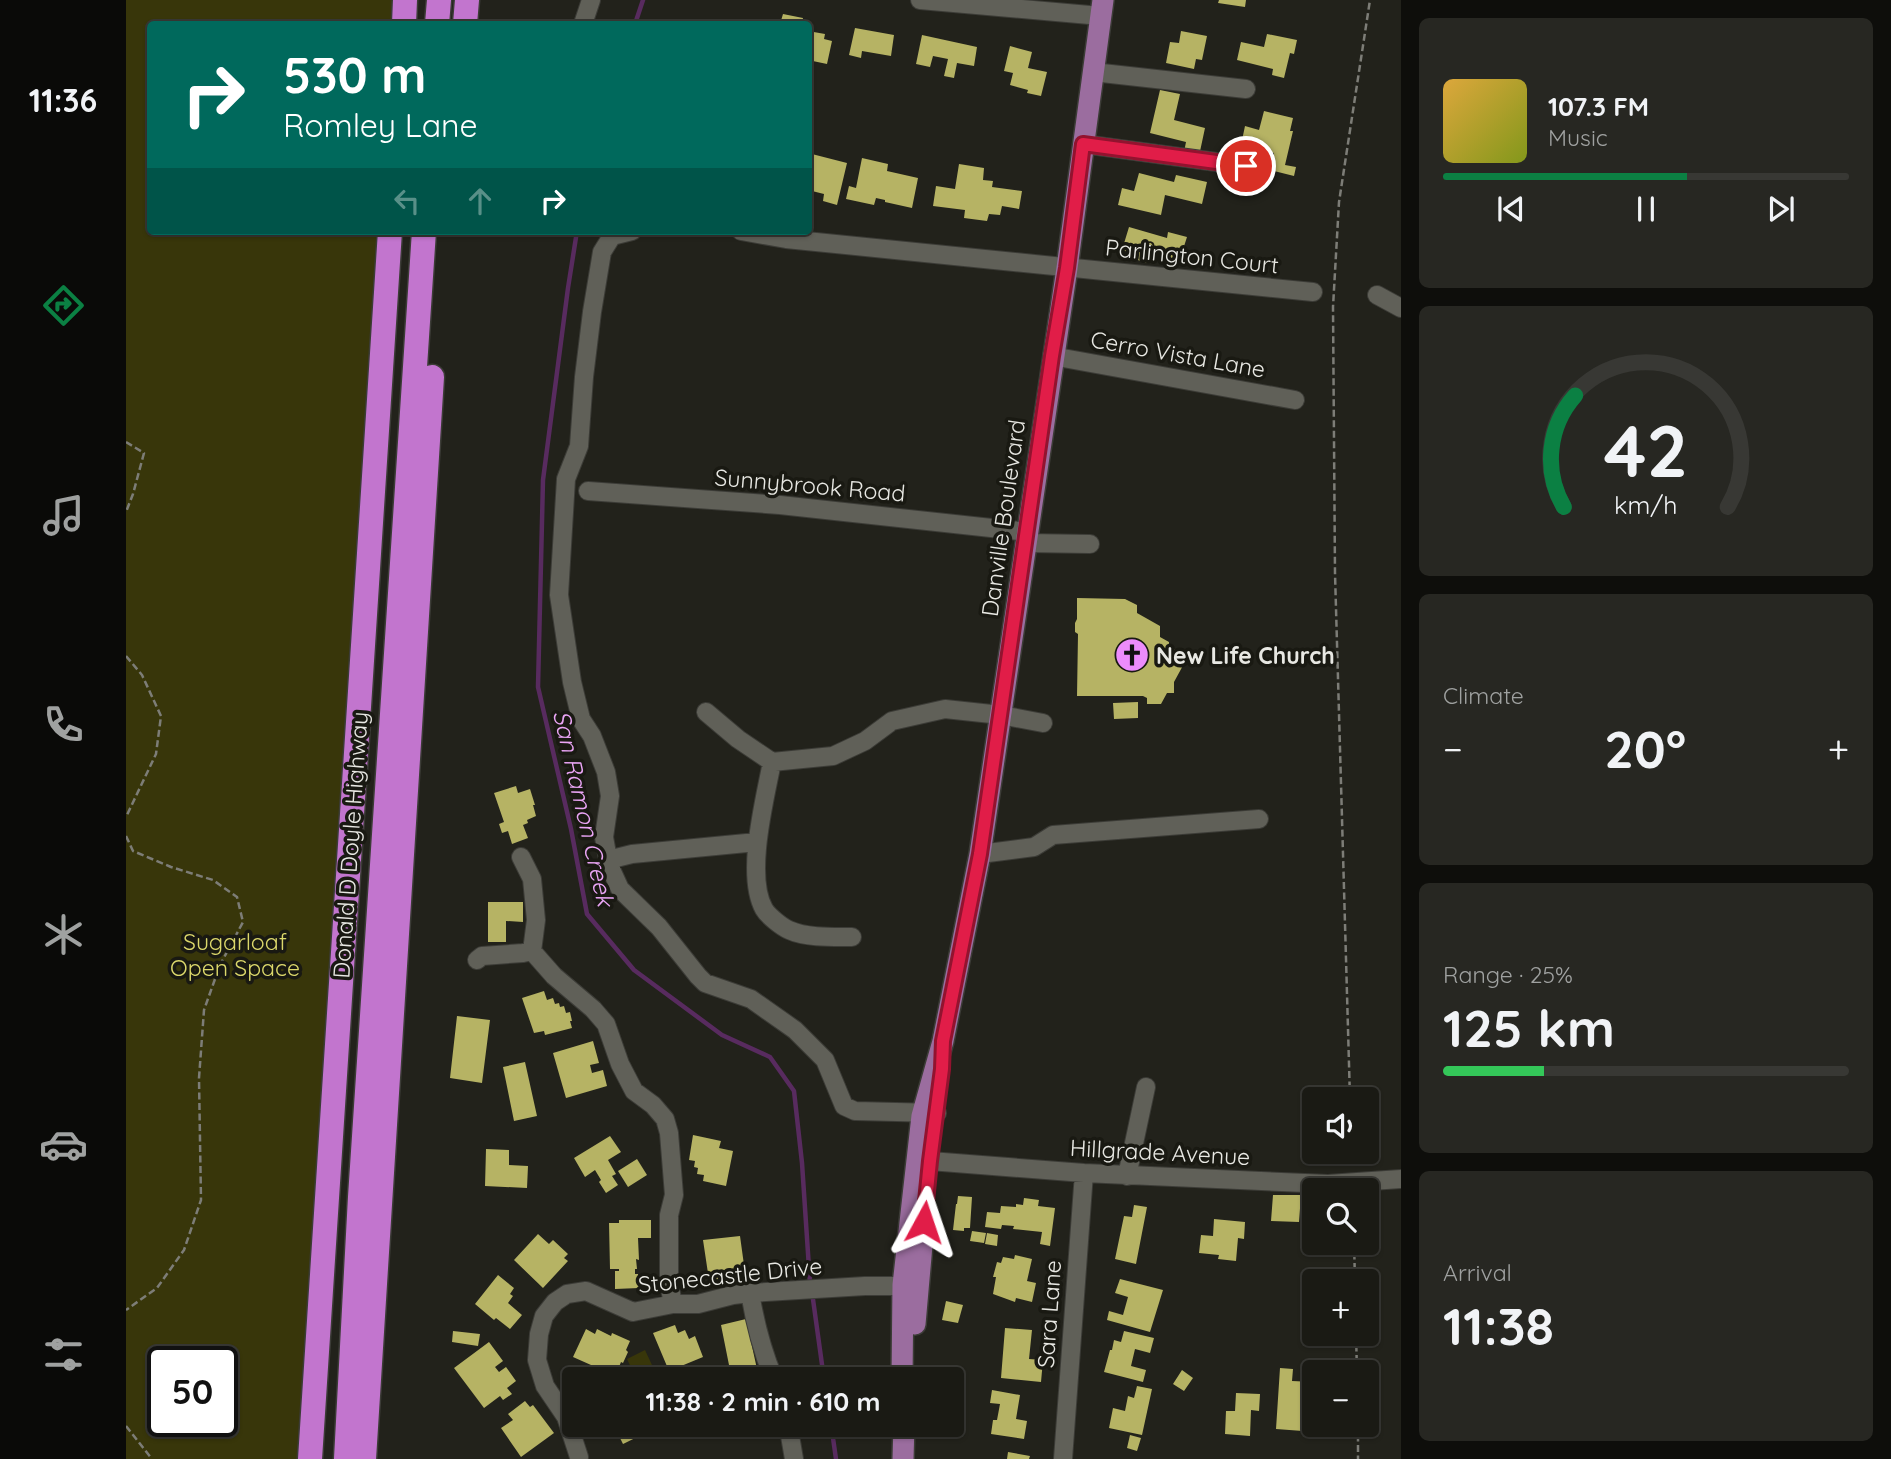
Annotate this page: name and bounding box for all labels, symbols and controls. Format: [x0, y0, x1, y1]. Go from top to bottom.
text: 530 m [283, 44, 427, 105]
icon: right [168, 49, 259, 140]
text: 11:36 [29, 80, 97, 120]
text: 107.3 FM [1548, 90, 1649, 123]
text: Romley Lane [283, 105, 478, 145]
text: Music [1548, 123, 1608, 152]
pin [1216, 136, 1276, 196]
icon: arrive [1227, 147, 1265, 185]
icon: left [388, 182, 426, 220]
icon: ahead [461, 182, 499, 220]
icon: right [534, 182, 572, 220]
icon: previous [1492, 190, 1530, 228]
icon: pause [1627, 190, 1665, 228]
icon: next [1762, 190, 1800, 228]
street label: Parlington Court [1104, 232, 1280, 280]
icon: directions [39, 281, 88, 330]
street label: Cerro Vista Lane [1088, 324, 1268, 384]
text: 42 [1604, 405, 1688, 496]
street label: Danville Boulevard [975, 418, 1031, 618]
street label: Sunnybrook Road [713, 462, 907, 508]
text: km/h [1614, 489, 1678, 520]
icon: music [39, 491, 88, 540]
church icon: New Life Church [1113, 636, 1151, 674]
place label: New Life Church [1156, 641, 1335, 670]
text: Climate [1443, 681, 1524, 710]
icon: phone [39, 700, 88, 749]
water label: San Ramon Creek [547, 707, 622, 911]
street label: Donald D Doyle Highway [326, 711, 374, 979]
text: 20° [1604, 716, 1686, 781]
text: − [1443, 725, 1463, 773]
text: + [1828, 725, 1849, 773]
icon: climate [39, 910, 88, 959]
park label: Sugarloaf Open Space [170, 927, 300, 982]
text: Range · 25% [1443, 960, 1573, 989]
text: 125 km [1443, 995, 1615, 1060]
map controls [1302, 1087, 1379, 1437]
button: sound [1302, 1087, 1379, 1164]
icon: car [39, 1120, 88, 1169]
street label: Hillgrade Avenue [1069, 1133, 1251, 1171]
button: search [1302, 1178, 1379, 1255]
position arrow [887, 1185, 961, 1259]
street label: Stonecastle Drive [637, 1251, 823, 1299]
text: Arrival [1443, 1258, 1512, 1287]
street label: Sara Lane [1031, 1259, 1067, 1369]
button: + [1302, 1269, 1379, 1346]
text: 11:38 [1443, 1293, 1554, 1358]
icon: filters [39, 1330, 88, 1379]
speed limit sign: 50 [147, 1346, 238, 1437]
button: − [1302, 1360, 1379, 1437]
text: 11:38 · 2 min · 610 m [645, 1385, 881, 1418]

